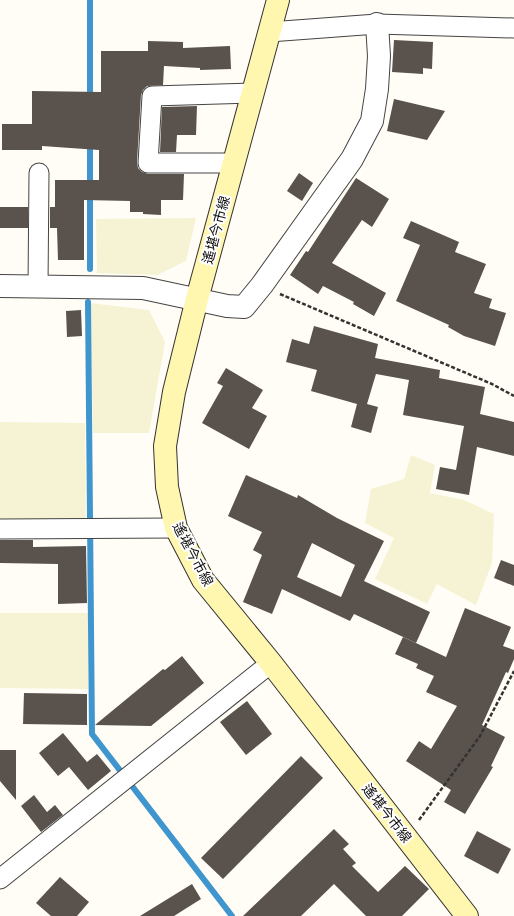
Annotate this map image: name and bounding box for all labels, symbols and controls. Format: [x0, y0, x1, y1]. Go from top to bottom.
street label: 遙堪今市線 [198, 194, 234, 266]
street label: 遙堪今市線 [169, 519, 217, 589]
street label: 遙堪今市線 [358, 780, 416, 846]

